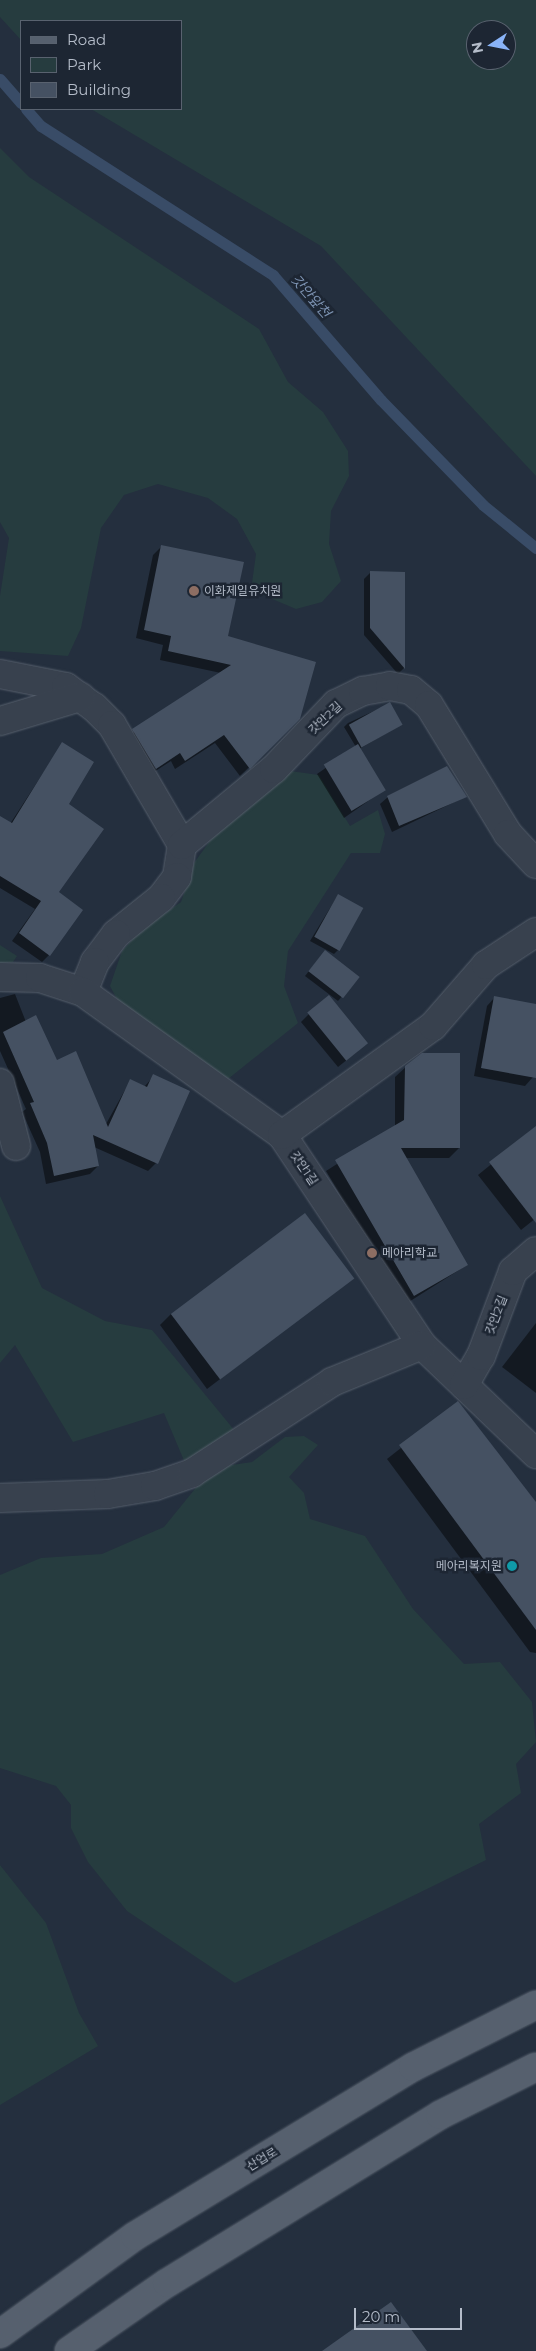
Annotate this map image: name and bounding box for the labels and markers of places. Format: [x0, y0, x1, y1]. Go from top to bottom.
place label: 이화제일유치원 [204, 584, 281, 598]
marker: 이화제일유치원 [188, 585, 200, 597]
place label: 메아리학교 [382, 1246, 437, 1260]
marker: 메아리학교 [366, 1247, 378, 1259]
place label: 메아리복지원 [436, 1559, 502, 1573]
marker: 메아리복지원 [506, 1560, 518, 1572]

